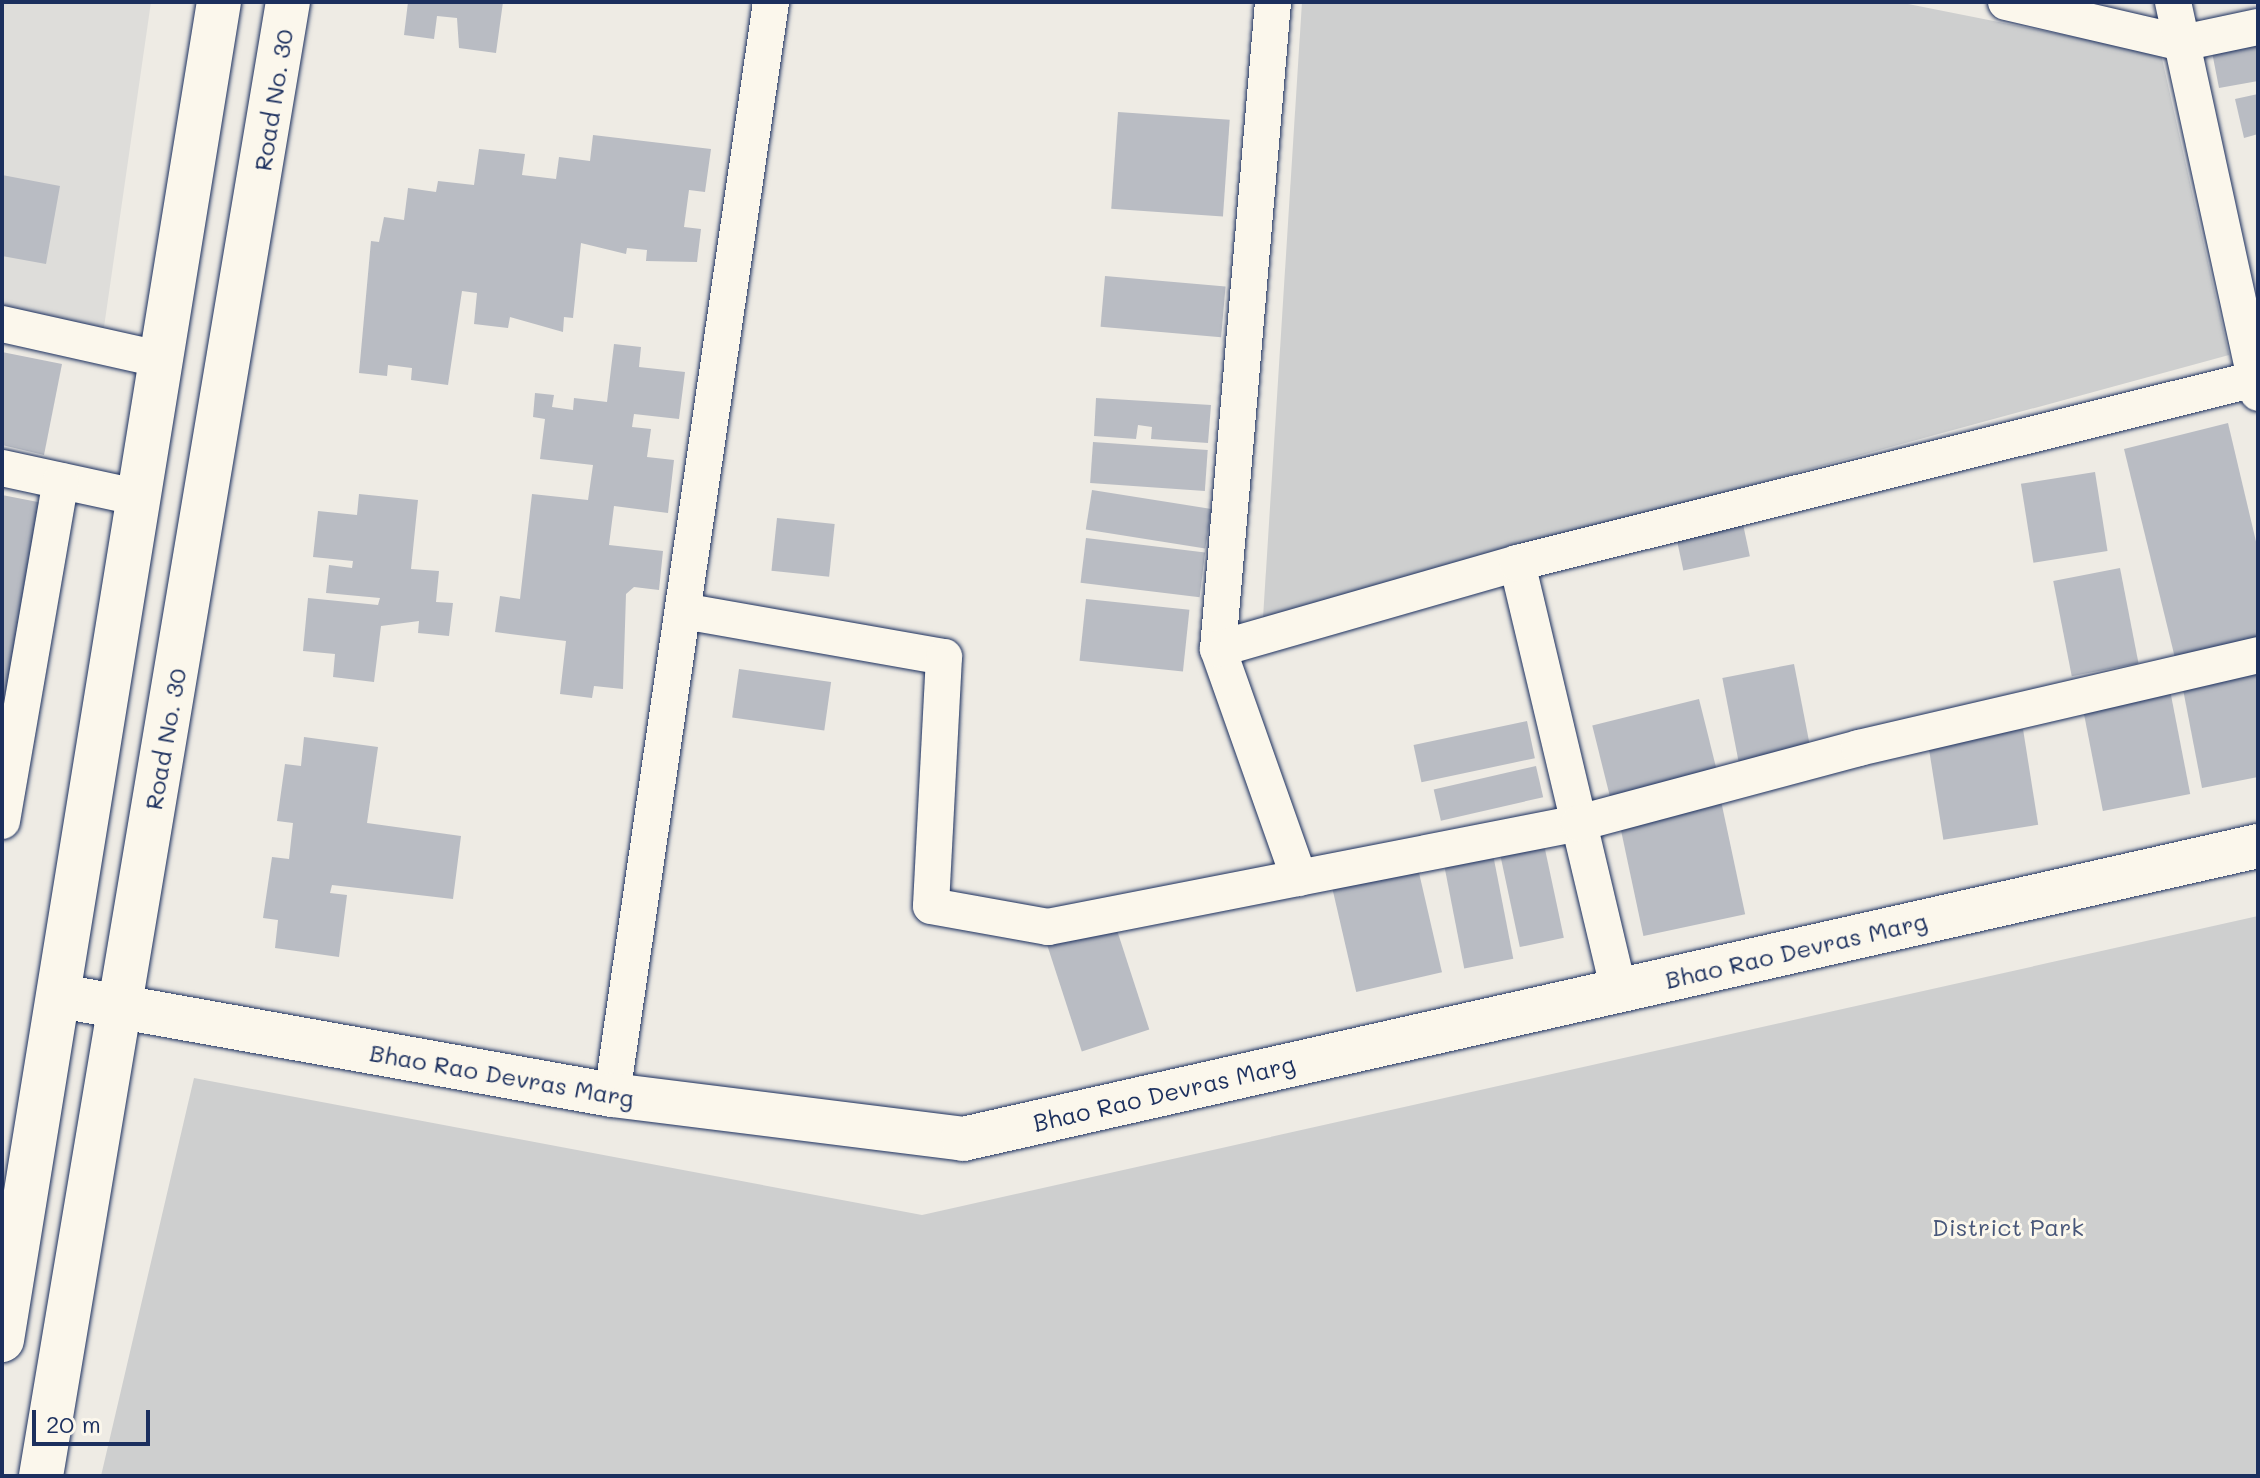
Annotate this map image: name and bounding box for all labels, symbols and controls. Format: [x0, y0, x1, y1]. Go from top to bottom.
street label: Road No. 30 [248, 27, 298, 173]
street label: Road No. 30 [138, 666, 192, 812]
street label: Bhao Rao Devras Marg [1662, 906, 1930, 994]
street label: Bhao Rao Devras Marg [368, 1038, 636, 1112]
street label: Bhao Rao Devras Marg [1030, 1049, 1298, 1137]
park label: District Park [1932, 1213, 2084, 1241]
scale bar [36, 1394, 154, 1444]
text: 20 m [46, 1408, 101, 1439]

